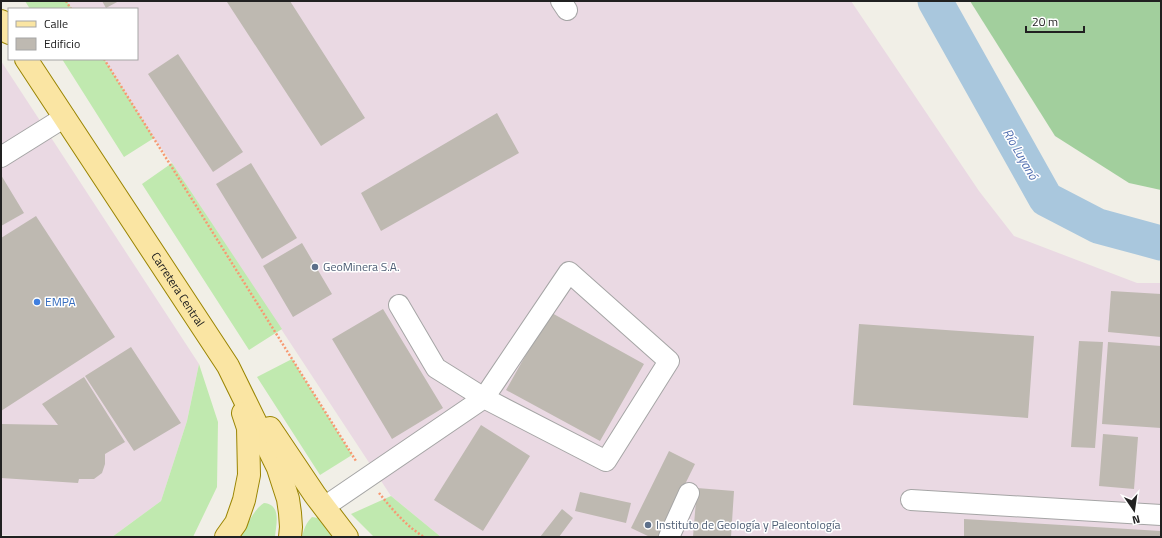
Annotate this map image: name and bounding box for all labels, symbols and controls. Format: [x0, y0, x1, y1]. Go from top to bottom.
legend [8, 8, 138, 60]
scale bar [1026, 8, 1084, 34]
text: 20 m [1032, 12, 1058, 31]
text: Calle [44, 14, 68, 33]
text: Edificio [44, 34, 80, 53]
water label: Río Luyanó [998, 125, 1044, 184]
street label: Carretera Central [147, 248, 210, 330]
place label: GeoMinera S.A. [323, 257, 400, 276]
marker: GeoMinera S.A. [310, 262, 320, 272]
place label: EMPA [45, 292, 76, 311]
marker: EMPA [32, 297, 42, 307]
north arrow [1114, 490, 1154, 530]
text: N [1131, 511, 1142, 528]
place label: Instituto de Geología y Paleontología [656, 515, 841, 534]
marker: Instituto de Geología y Paleontología [643, 520, 653, 530]

